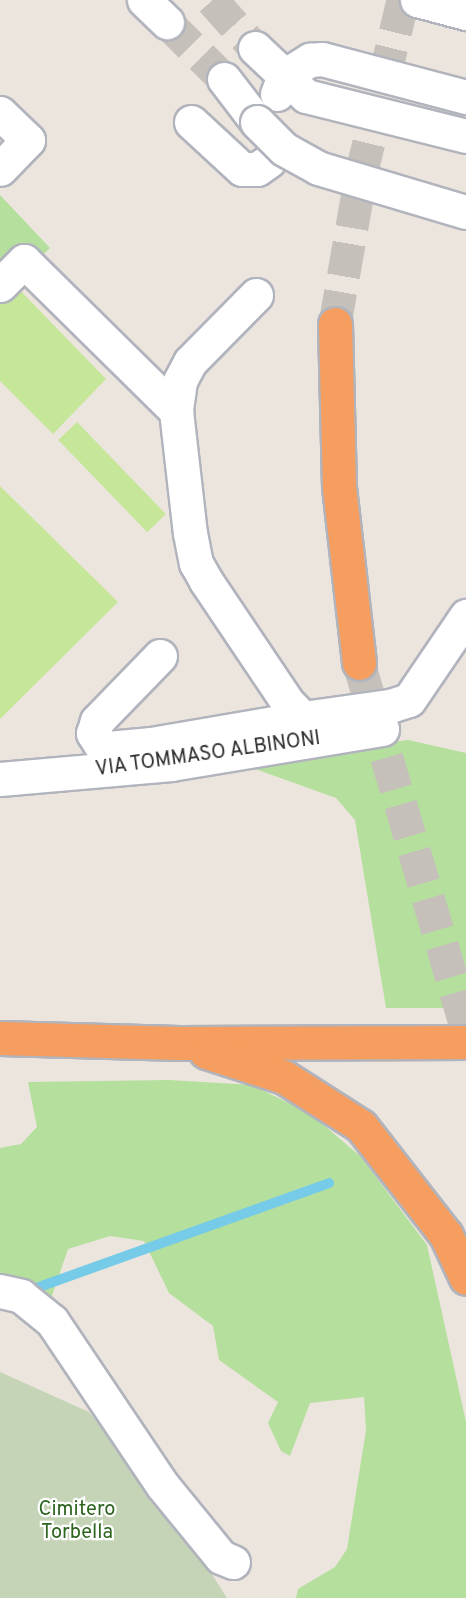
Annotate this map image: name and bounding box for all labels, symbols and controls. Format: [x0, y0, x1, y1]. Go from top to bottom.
street label: VIA TOMMASO ALBINONI [93, 727, 323, 783]
park label: Cimitero Torbella [39, 1498, 115, 1545]

